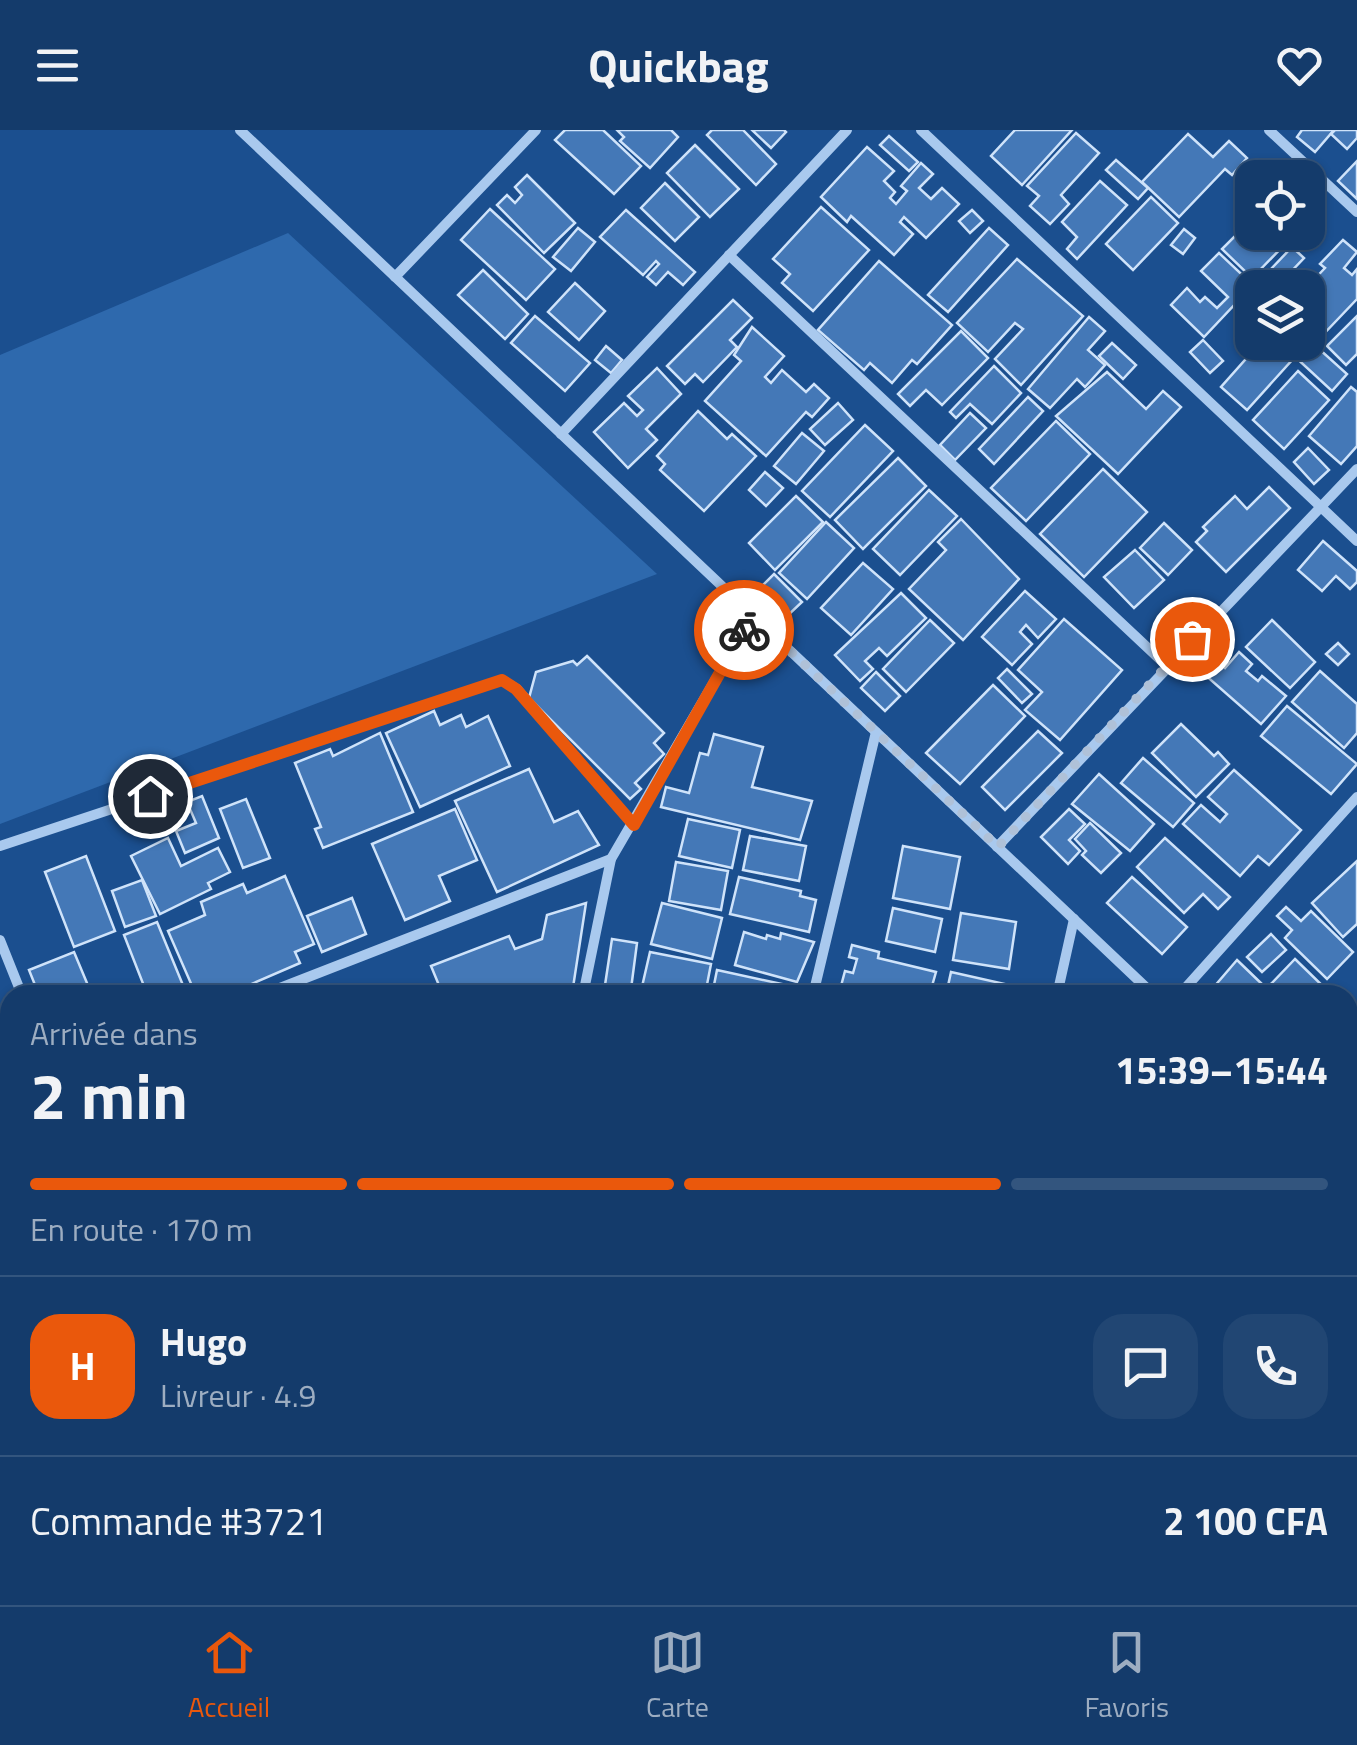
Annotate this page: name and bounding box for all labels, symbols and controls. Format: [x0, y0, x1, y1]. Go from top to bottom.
text: Quickbag [588, 31, 769, 99]
icon: menu [30, 38, 85, 93]
icon: heart [1272, 38, 1327, 93]
map controls [1235, 160, 1325, 360]
button: locate [1235, 160, 1325, 250]
button: layers [1235, 270, 1325, 360]
courier [694, 580, 794, 680]
pin [1150, 597, 1235, 682]
icon: bike [717, 603, 772, 658]
icon: bag [1165, 612, 1220, 667]
pin [108, 754, 193, 839]
icon: home [123, 769, 178, 824]
text: Arrivée dans [30, 1009, 198, 1057]
text: 15:39–15:44 [1115, 1041, 1328, 1099]
text: 2 min [30, 1045, 188, 1144]
text: En route · 170 m [30, 1205, 253, 1253]
text: Hugo [160, 1313, 247, 1371]
button: chat [1093, 1314, 1198, 1419]
button: phone [1223, 1314, 1328, 1419]
text: H [70, 1337, 95, 1395]
text: Livreur · 4.9 [160, 1371, 316, 1419]
text: Commande #3721 [30, 1492, 327, 1550]
text: 2 100 CFA [1163, 1492, 1328, 1550]
tab: Accueil [188, 1625, 270, 1728]
tab: Carte [646, 1625, 709, 1728]
tab: Favoris [1085, 1625, 1169, 1728]

